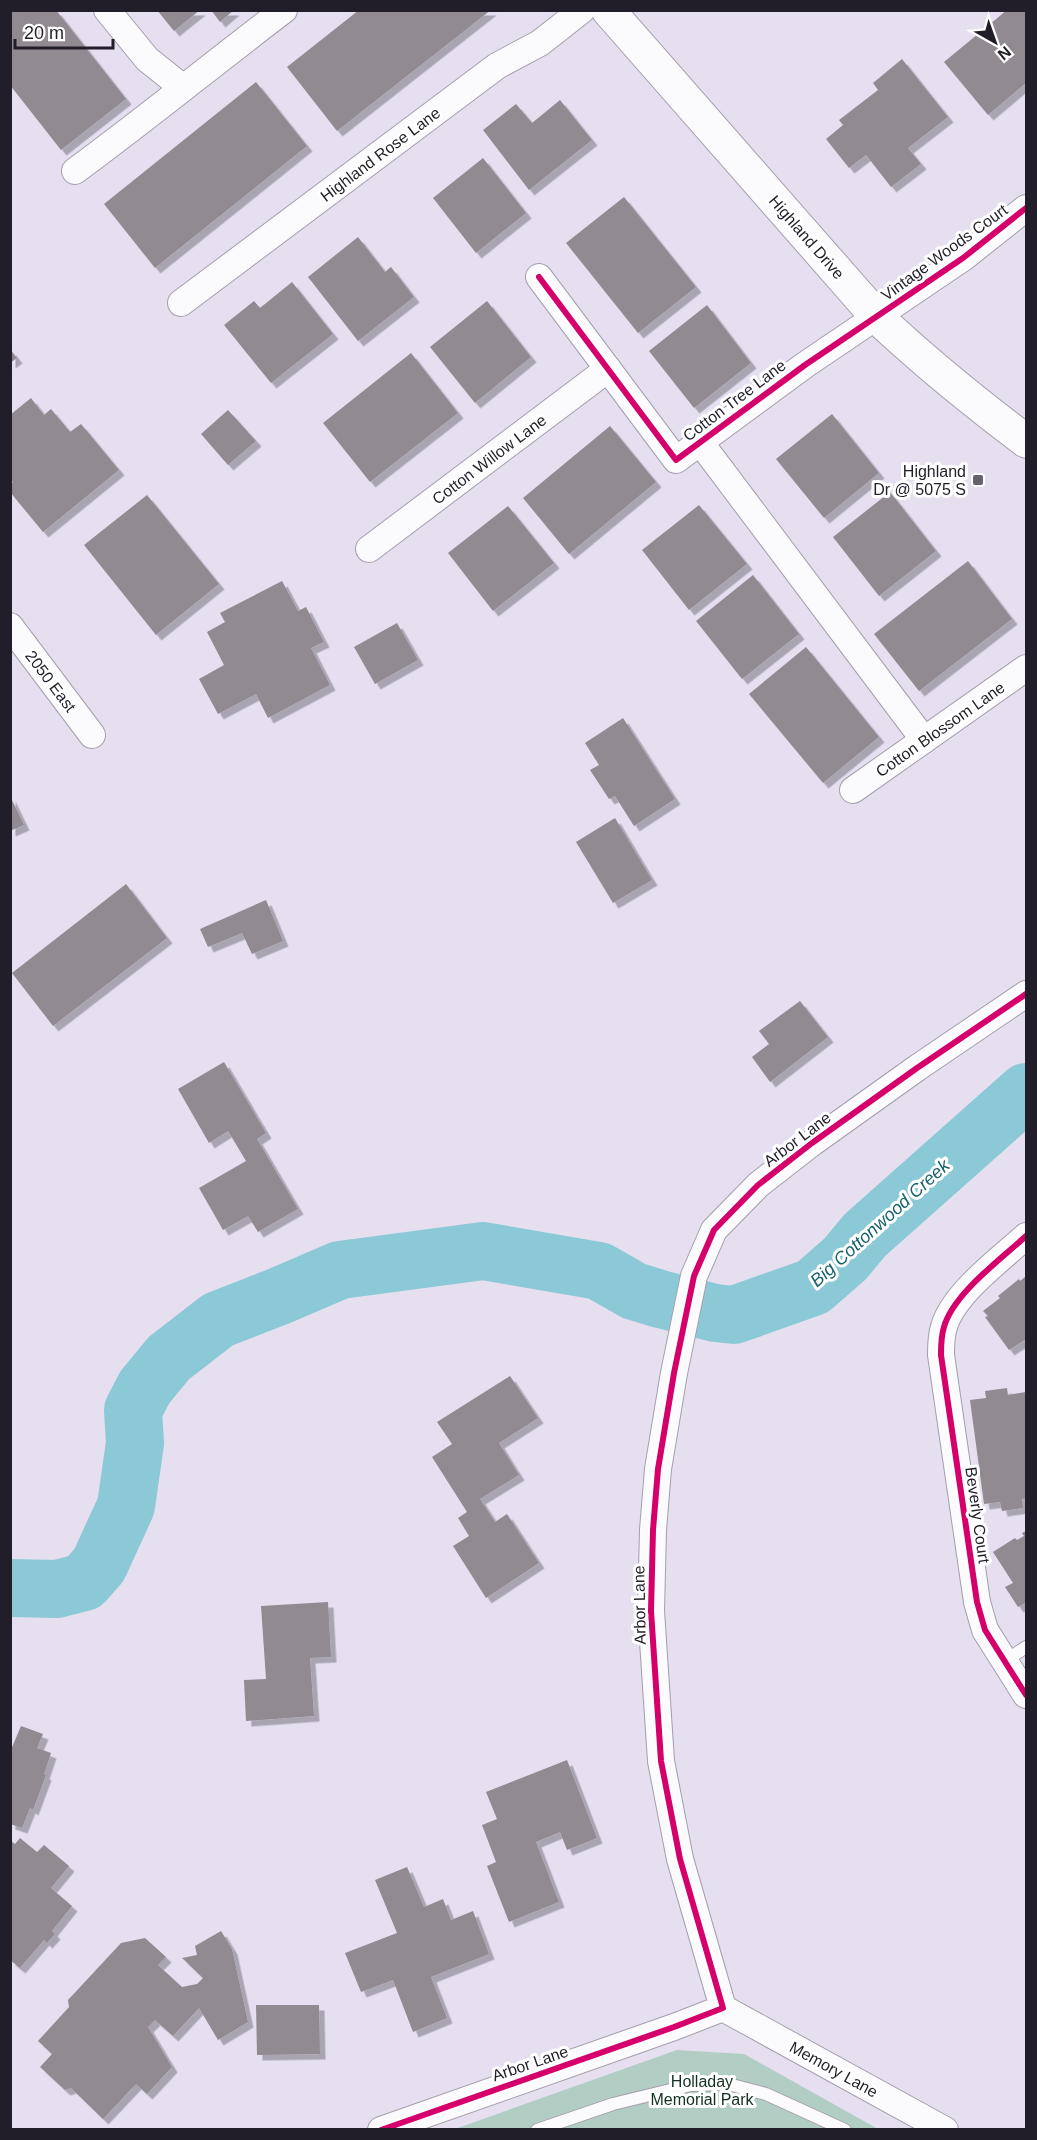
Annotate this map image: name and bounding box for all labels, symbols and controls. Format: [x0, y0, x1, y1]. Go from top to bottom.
scale bar [15, 12, 112, 50]
north arrow [965, 12, 1025, 72]
text: 20 m [24, 23, 64, 43]
text: N [994, 43, 1014, 63]
street label: Highland Rose Lane [317, 104, 443, 205]
street label: Highland Drive [766, 192, 848, 283]
street label: Vintage Woods Court [878, 201, 1011, 304]
street label: Cotton Tree Lane [680, 356, 789, 444]
street label: Cotton Willow Lane [429, 411, 550, 508]
place label: Highland Dr @ 5075 S [873, 463, 966, 498]
marker: Highland Dr @ 5075 S [971, 473, 985, 487]
street label: 2050 East [22, 647, 79, 716]
street label: Cotton Blossom Lane [873, 679, 1008, 780]
street label: Arbor Lane [761, 1109, 834, 1170]
water label: Big Cottonwood Creek [806, 1155, 954, 1291]
street label: Beverly Court [962, 1466, 993, 1565]
street label: Arbor Lane [630, 1565, 649, 1645]
street label: Memory Lane [787, 2038, 881, 2101]
street label: Arbor Lane [490, 2043, 570, 2084]
park label: Holladay Memorial Park [650, 2073, 755, 2108]

